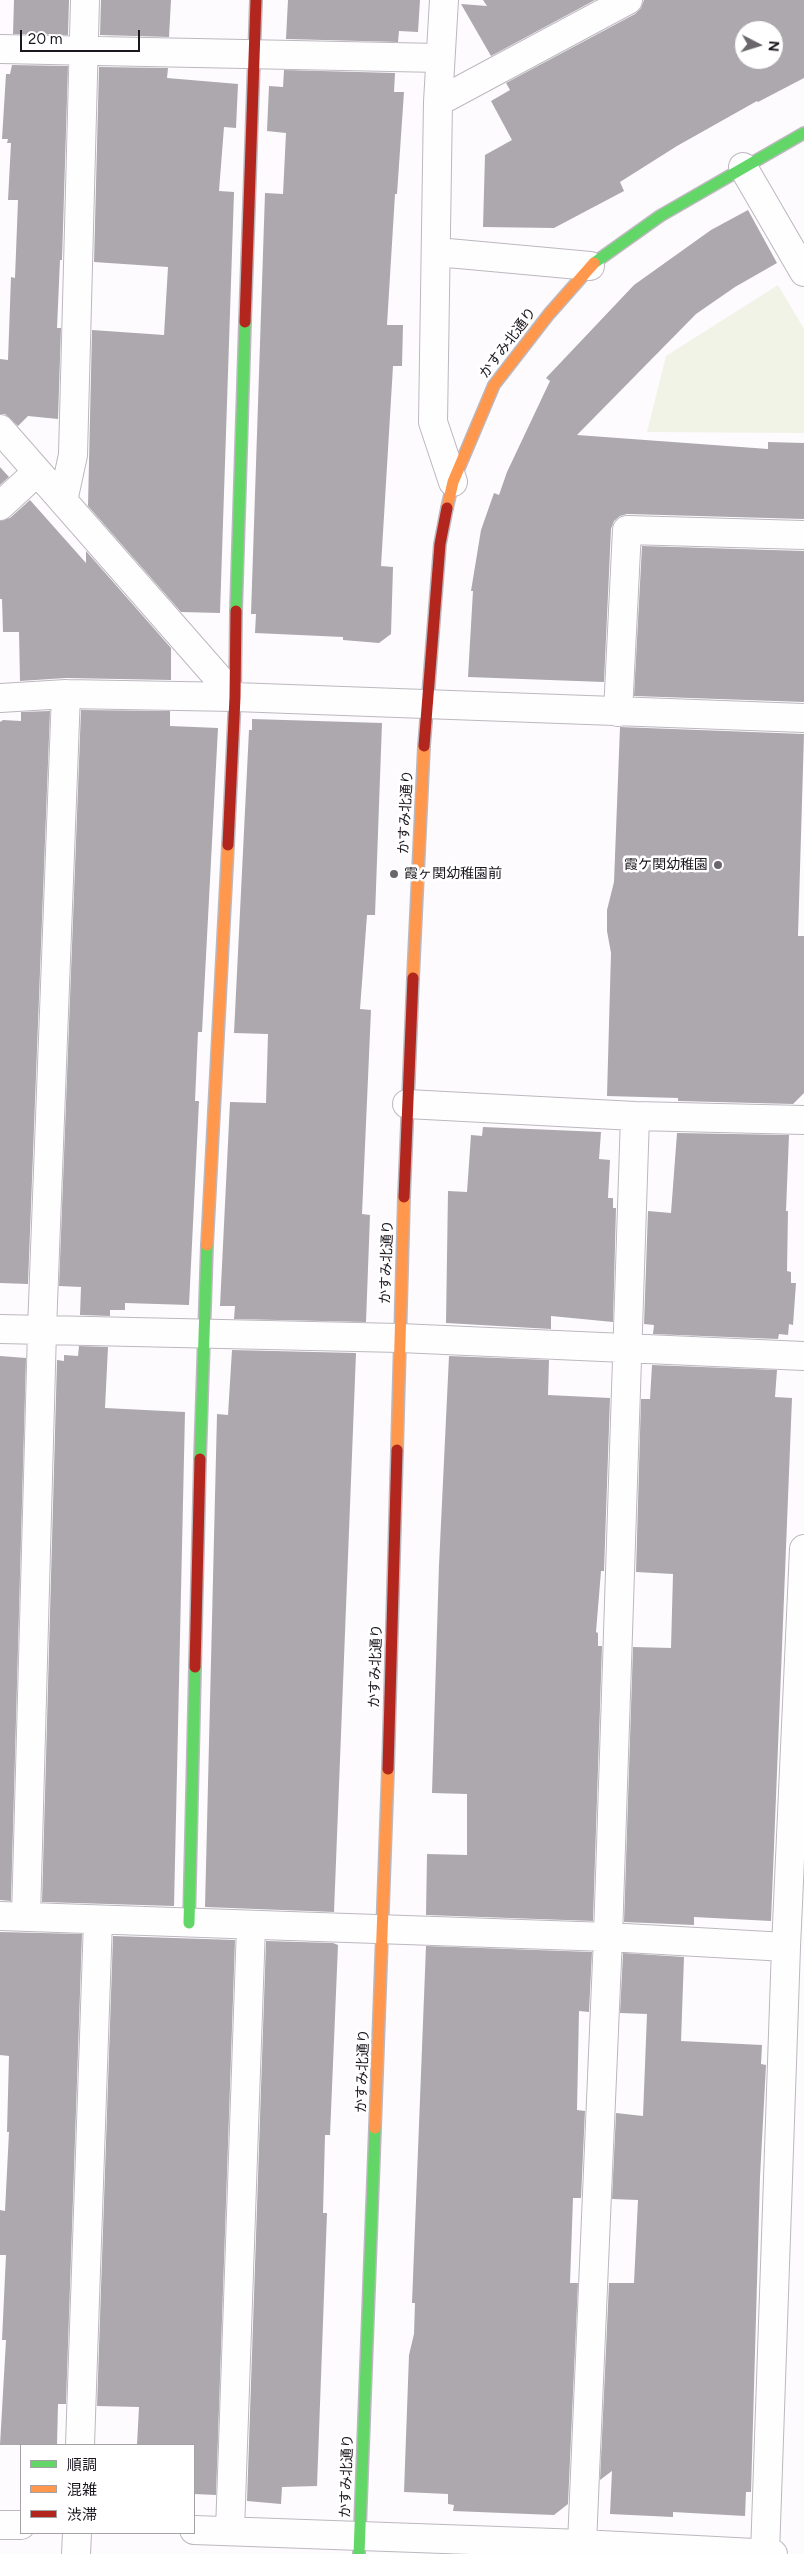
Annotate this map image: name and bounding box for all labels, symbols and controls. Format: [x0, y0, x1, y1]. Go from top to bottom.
scale bar [22, 20, 142, 52]
north arrow [734, 20, 784, 70]
text: 20 m [28, 30, 62, 48]
text: N [765, 40, 782, 52]
street label: かすみ北通り [476, 304, 540, 382]
street label: かすみ北通り [395, 770, 417, 854]
place label: 霞ケ関幼稚園 [624, 857, 708, 873]
marker: 霞ケ関幼稚園 [712, 859, 724, 871]
place label: 霞ヶ関幼稚園前 [404, 866, 502, 882]
marker: 霞ヶ関幼稚園前 [388, 868, 400, 880]
street label: かすみ北通り [377, 1220, 397, 1304]
street label: かすみ北通り [366, 1624, 386, 1708]
street label: かすみ北通り [353, 2029, 373, 2113]
street label: かすみ北通り [337, 2434, 357, 2518]
legend [20, 2444, 195, 2534]
text: 順調 [67, 2456, 97, 2474]
text: 混雑 [67, 2481, 97, 2499]
text: 渋滞 [67, 2506, 97, 2524]

